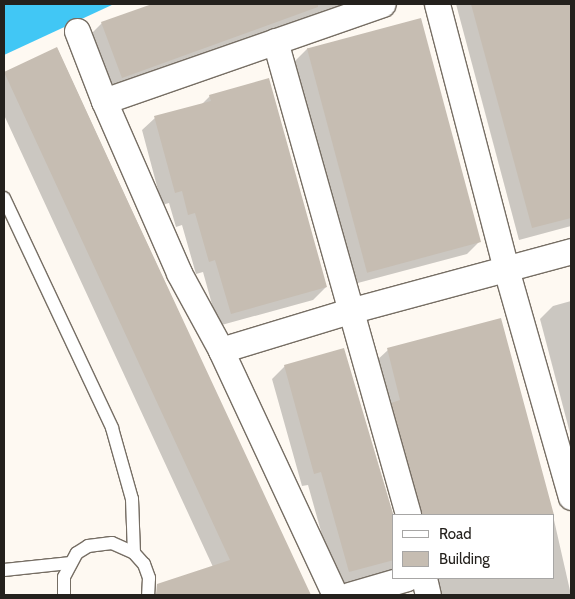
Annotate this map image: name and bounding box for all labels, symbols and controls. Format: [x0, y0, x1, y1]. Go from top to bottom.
legend [392, 514, 555, 579]
text: Road [439, 525, 472, 543]
text: Building [439, 550, 490, 568]

